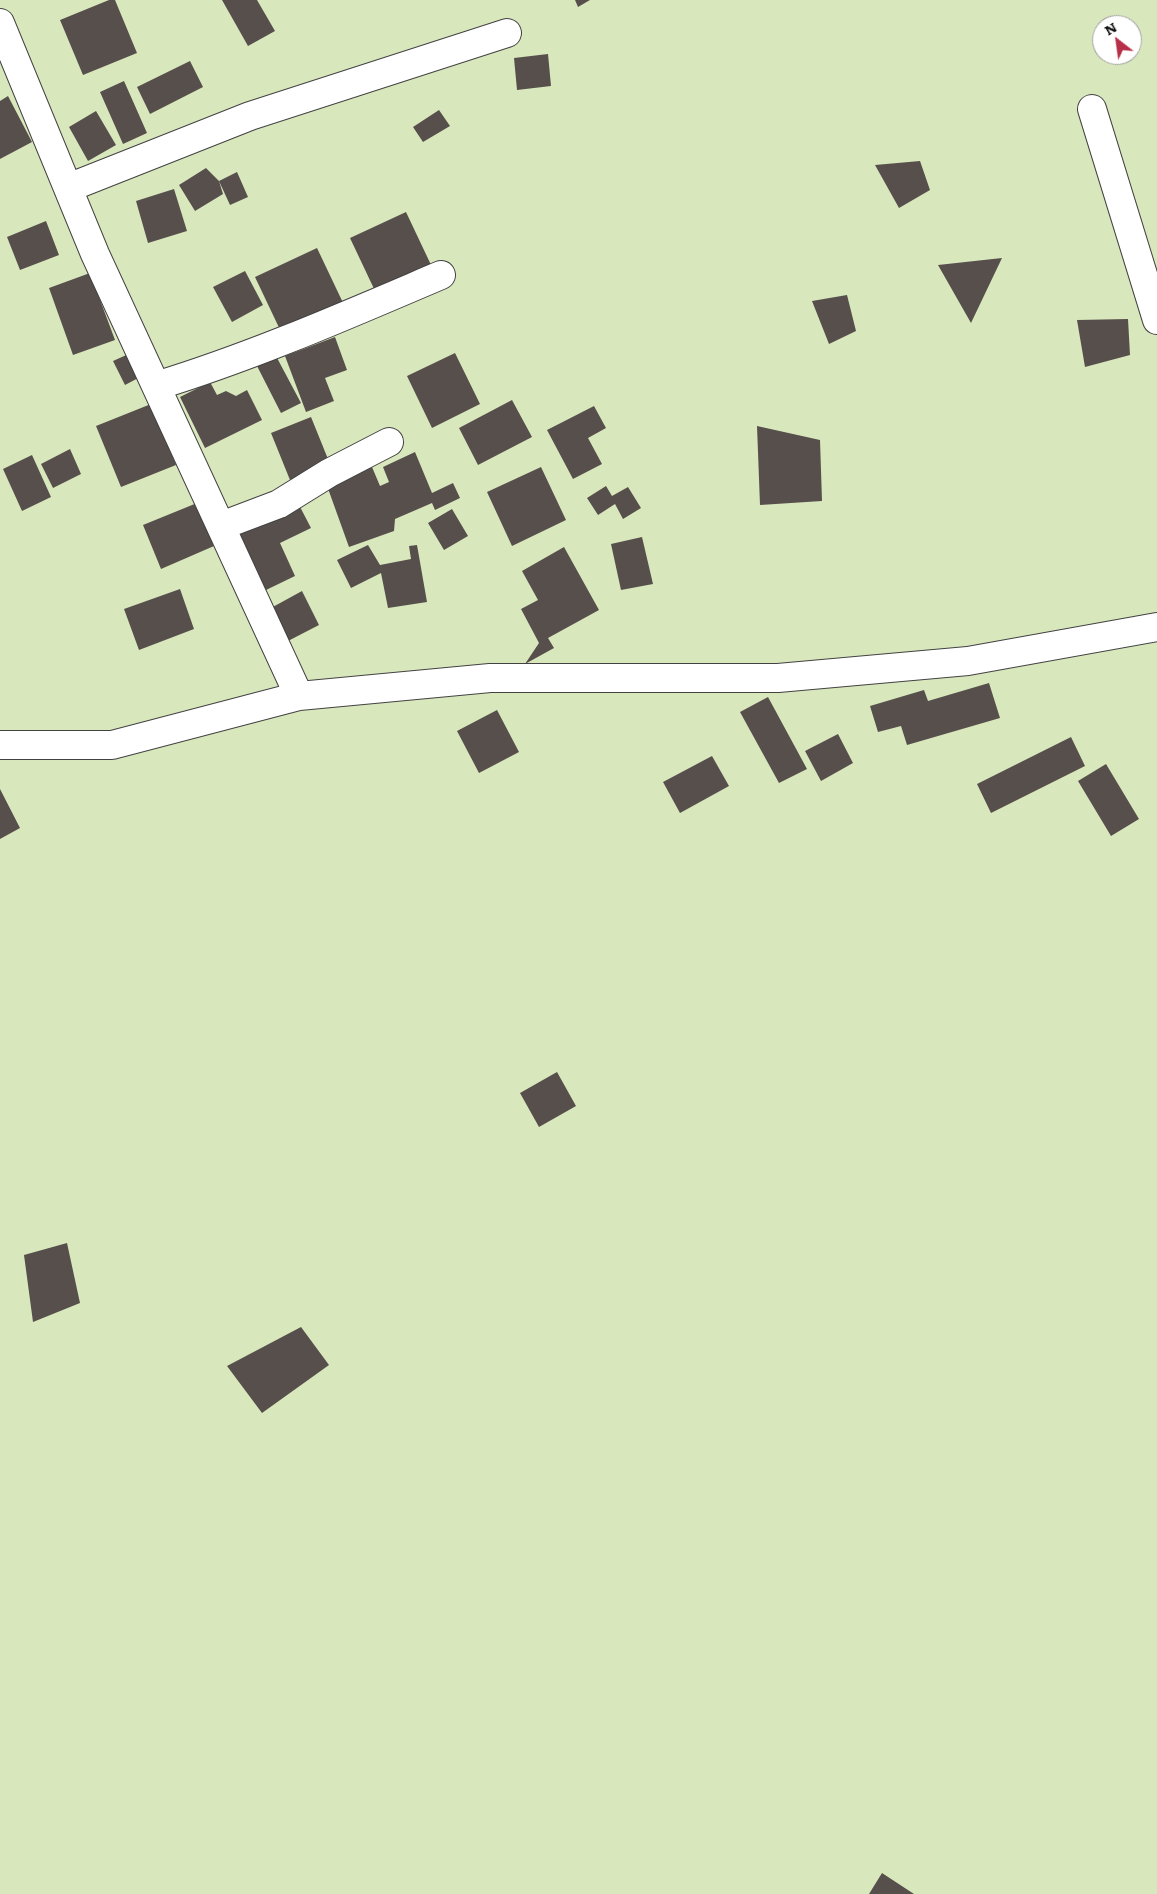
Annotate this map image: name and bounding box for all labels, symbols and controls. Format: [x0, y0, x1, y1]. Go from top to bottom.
north arrow [1092, 15, 1142, 65]
text: N [1100, 16, 1120, 39]

